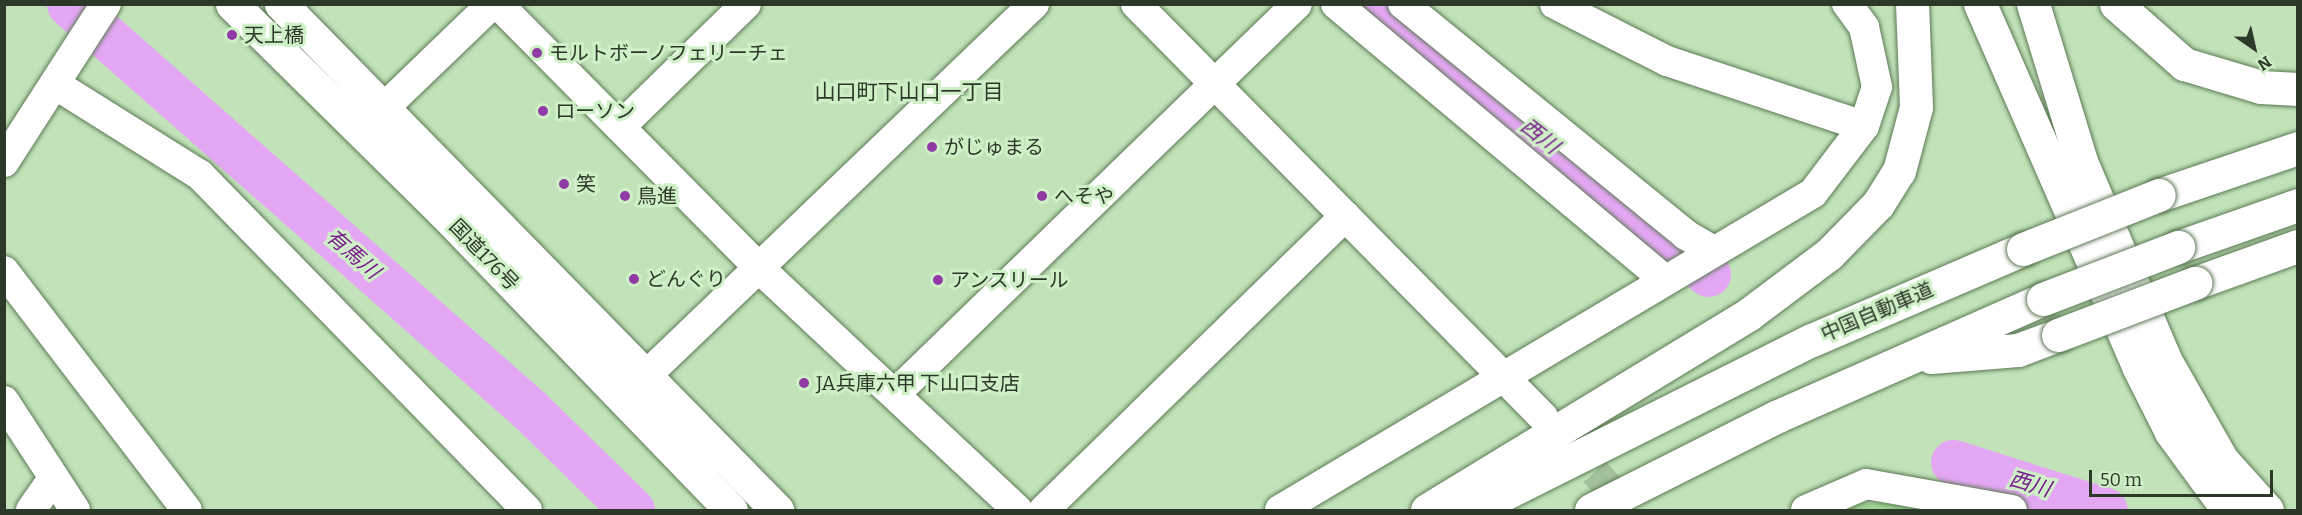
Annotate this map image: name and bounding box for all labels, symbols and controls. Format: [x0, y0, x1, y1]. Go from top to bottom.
north arrow [2224, 18, 2284, 78]
place label: 天上橋 [244, 23, 304, 47]
marker: 天上橋 [225, 28, 239, 42]
place label: モルトボーノフェリーチェ [549, 41, 789, 65]
marker: モルトボーノフェリーチェ [530, 46, 544, 60]
text: N [2254, 52, 2275, 75]
district label: 山口町下山口一丁目 [815, 79, 1003, 105]
place label: ローソン [555, 99, 635, 123]
marker: ローソン [536, 104, 550, 118]
water label: 西川 [1516, 113, 1564, 159]
place label: がじゅまる [944, 135, 1044, 159]
marker: がじゅまる [925, 140, 939, 154]
place label: 笑 [576, 172, 596, 196]
marker: 笑 [557, 177, 571, 191]
place label: 鳥進 [637, 184, 677, 208]
place label: へそや [1054, 184, 1114, 208]
marker: 鳥進 [618, 189, 632, 203]
marker: へそや [1035, 189, 1049, 203]
street label: 国道176号 [444, 214, 524, 296]
water label: 有馬川 [321, 224, 385, 284]
place label: どんぐり [646, 267, 726, 291]
place label: アンスリール [950, 268, 1070, 292]
marker: どんぐり [627, 272, 641, 286]
marker: アンスリール [931, 273, 945, 287]
street label: 中国自動車道 [1817, 278, 1937, 346]
place label: JA兵庫六甲 下山口支店 [816, 371, 1020, 395]
marker: JA兵庫六甲 下山口支店 [797, 376, 811, 390]
scale bar [2092, 458, 2276, 496]
water label: 西川 [2006, 466, 2054, 502]
text: 50 m [2100, 469, 2142, 491]

